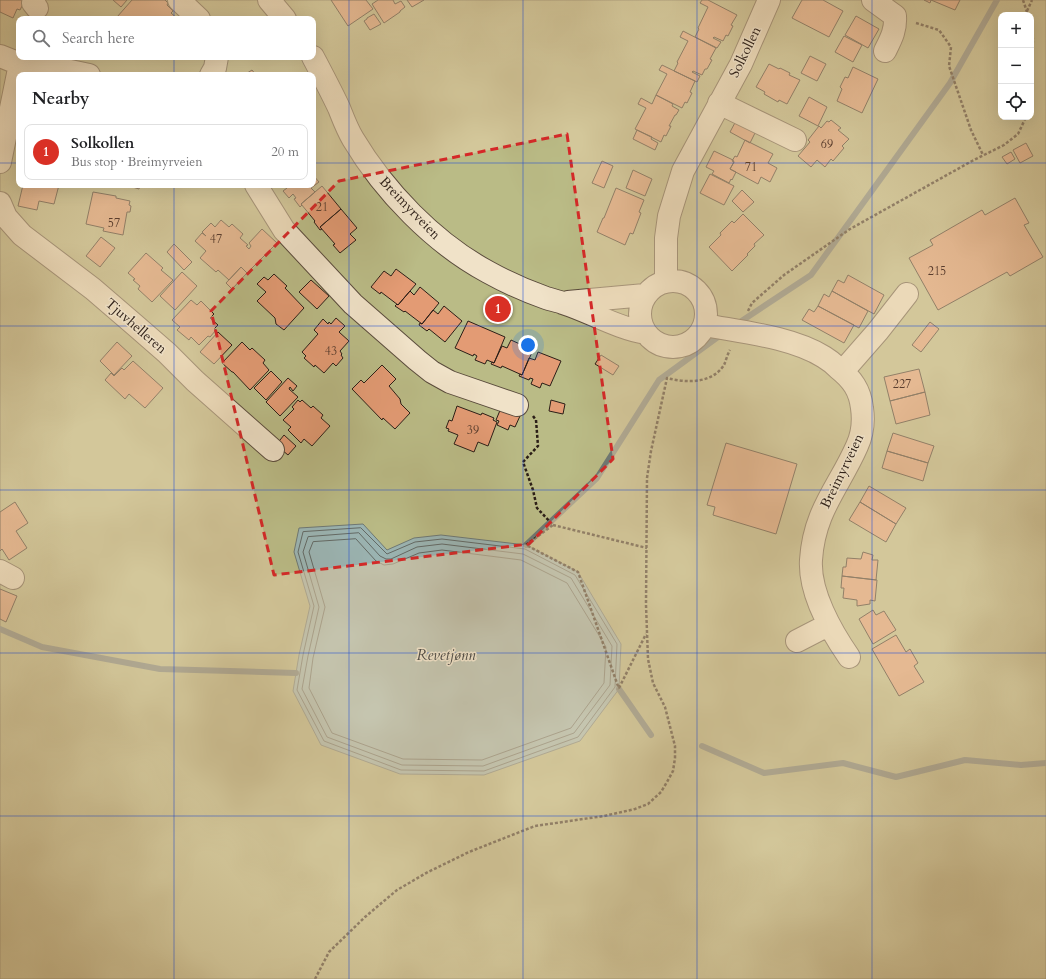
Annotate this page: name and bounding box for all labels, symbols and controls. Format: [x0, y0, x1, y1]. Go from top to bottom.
map controls [998, 12, 1034, 120]
button: + [998, 12, 1034, 48]
search box [16, 16, 316, 60]
street label: Solkollen [724, 23, 766, 81]
icon: search [30, 27, 52, 49]
text: Search here [62, 28, 135, 48]
button: − [998, 48, 1034, 84]
button: locate [998, 84, 1034, 120]
text: Nearby [32, 87, 89, 110]
text: Solkollen [71, 133, 134, 153]
house number: 69 [821, 136, 833, 152]
text: 1 [43, 143, 49, 161]
text: 20 m [271, 143, 299, 161]
text: Bus stop · Breimyrveien [71, 153, 203, 171]
house number: 71 [745, 159, 757, 175]
street label: Breimyrveien [375, 172, 445, 244]
house number: 21 [316, 199, 328, 215]
house number: 57 [108, 215, 120, 231]
house number: 47 [210, 231, 222, 247]
house number: 215 [928, 263, 946, 279]
street label: Tjuvhelleren [101, 294, 171, 358]
pin: 1 [485, 294, 511, 324]
your location [518, 335, 538, 355]
house number: 43 [325, 343, 337, 359]
house number: 227 [893, 376, 911, 392]
house number: 39 [467, 422, 479, 438]
street label: Breimyrveien [816, 430, 868, 512]
water label: Revetjønn [416, 645, 476, 665]

